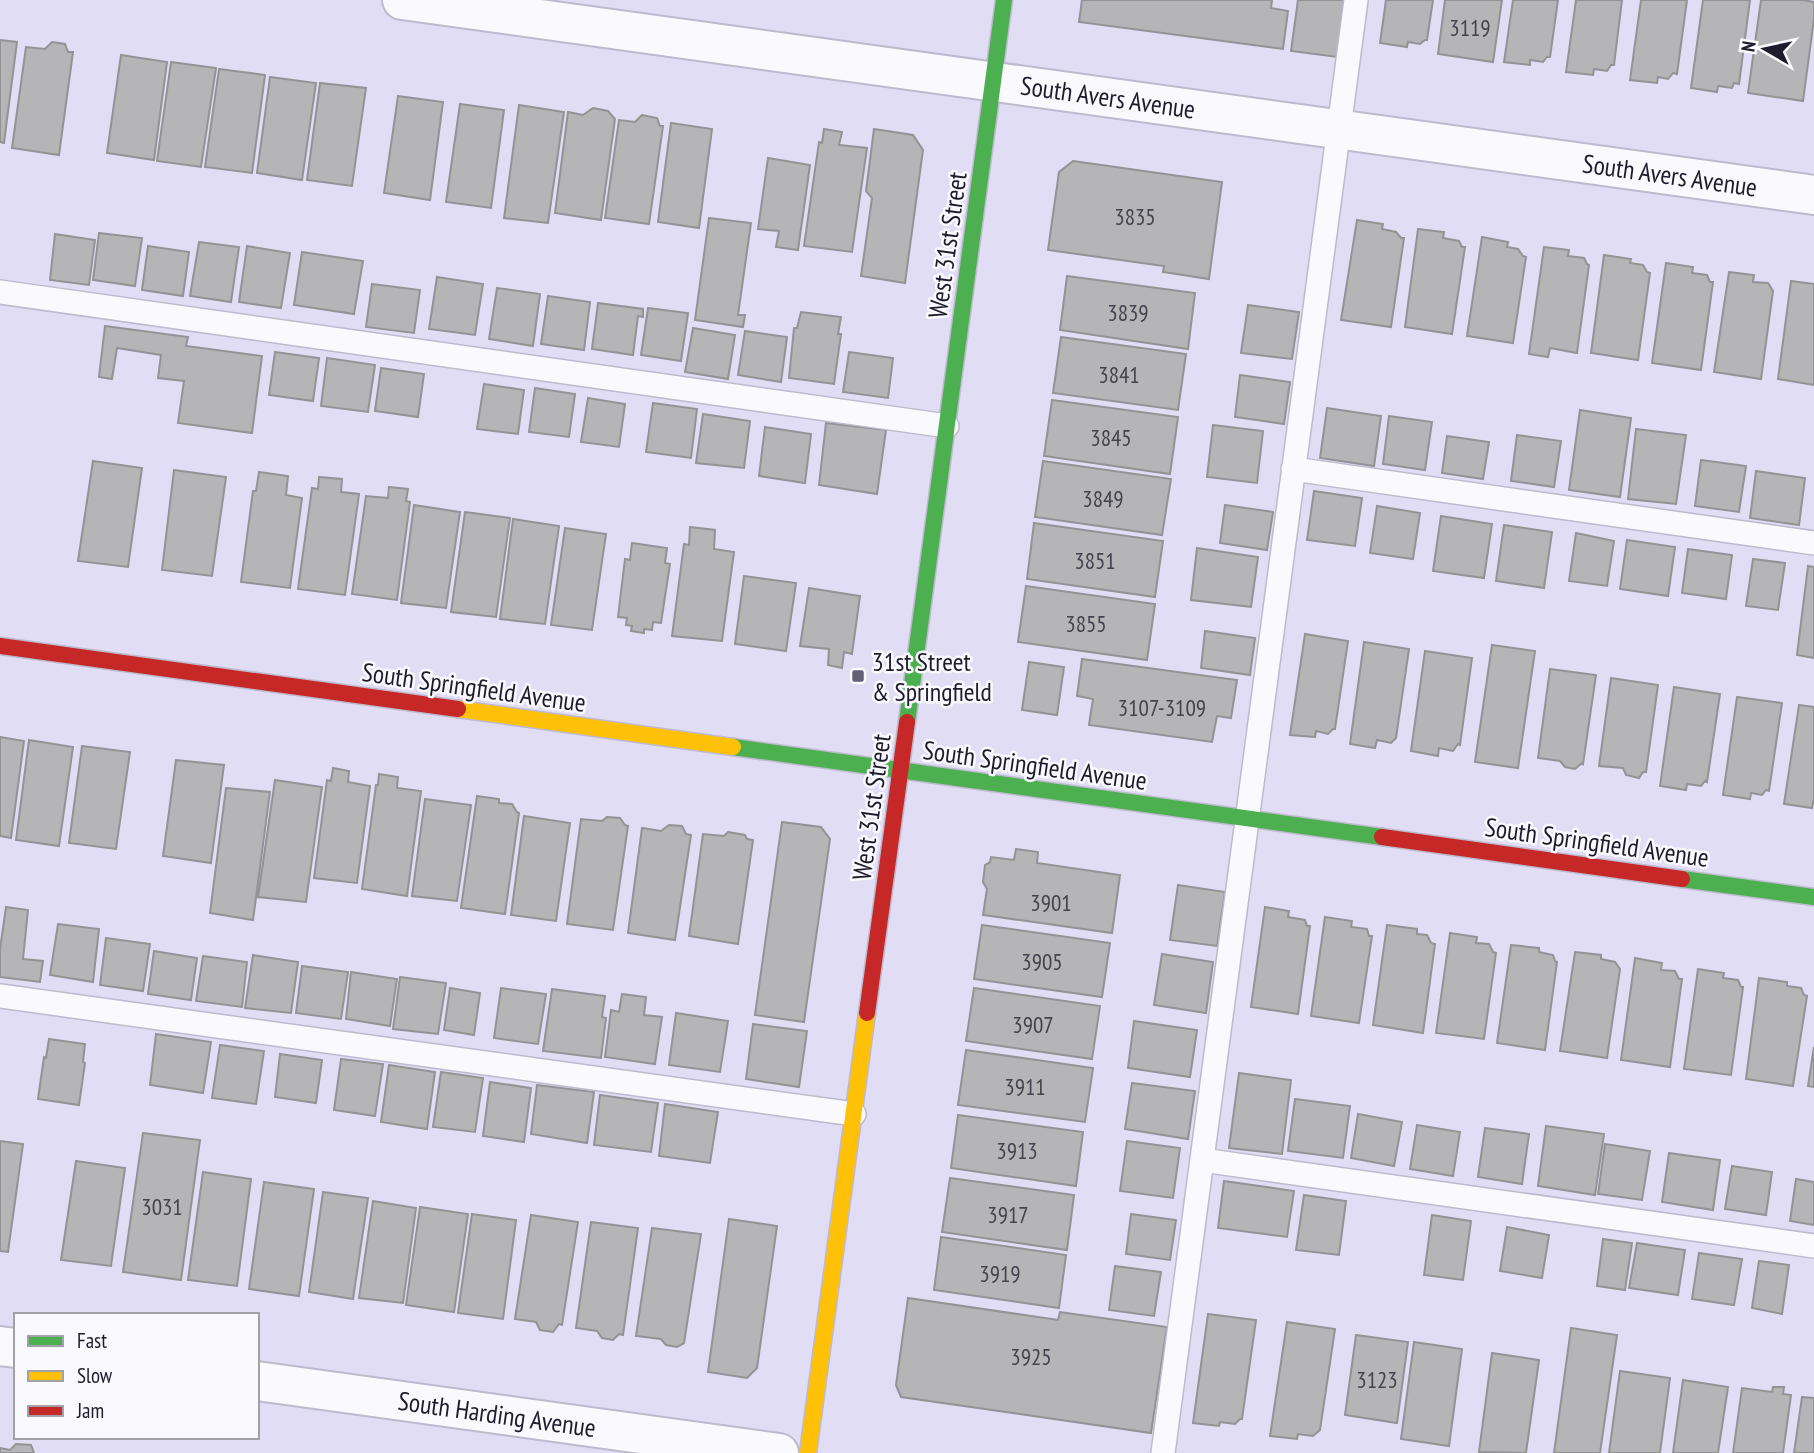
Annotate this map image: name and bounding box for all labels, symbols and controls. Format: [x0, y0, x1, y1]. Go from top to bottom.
house number: 3119 [1449, 13, 1491, 42]
north arrow [1730, 14, 1800, 84]
text: N [1736, 39, 1761, 53]
street label: South Avers Avenue [1019, 68, 1197, 126]
street label: South Avers Avenue [1581, 146, 1759, 204]
street label: West 31st Street [920, 170, 974, 320]
house number: 3835 [1114, 202, 1156, 231]
house number: 3839 [1107, 298, 1149, 327]
house number: 3841 [1098, 360, 1140, 389]
house number: 3845 [1090, 423, 1132, 452]
house number: 3849 [1082, 484, 1124, 513]
house number: 3851 [1074, 546, 1116, 575]
house number: 3855 [1065, 609, 1107, 638]
place label: 31st Street & Springfield [872, 645, 992, 708]
street label: South Springfield Avenue [360, 655, 588, 719]
marker: 31st Street & Springfield [850, 668, 866, 684]
house number: 3107-3109 [1118, 693, 1206, 722]
street label: West 31st Street [844, 732, 898, 882]
street label: South Springfield Avenue [921, 733, 1149, 797]
street label: South Springfield Avenue [1483, 810, 1711, 874]
house number: 3901 [1030, 888, 1072, 917]
house number: 3905 [1021, 947, 1063, 976]
house number: 3907 [1012, 1010, 1054, 1039]
house number: 3911 [1004, 1072, 1046, 1101]
house number: 3913 [996, 1136, 1038, 1165]
house number: 3031 [141, 1192, 183, 1221]
house number: 3917 [987, 1200, 1029, 1229]
house number: 3919 [979, 1259, 1021, 1288]
legend [14, 1313, 259, 1439]
text: Fast [77, 1327, 107, 1354]
house number: 3925 [1010, 1342, 1052, 1371]
text: Slow [77, 1362, 113, 1389]
house number: 3123 [1356, 1365, 1398, 1394]
street label: South Harding Avenue [396, 1384, 598, 1444]
text: Jam [76, 1397, 104, 1424]

